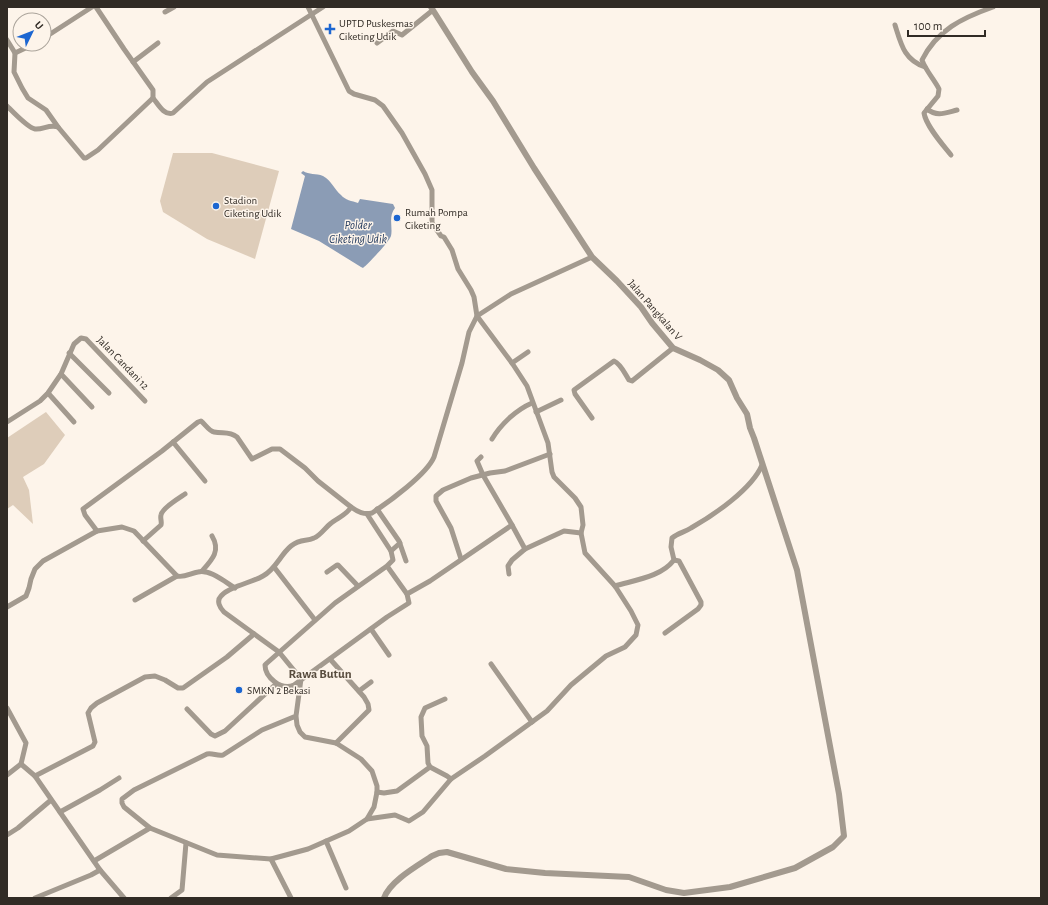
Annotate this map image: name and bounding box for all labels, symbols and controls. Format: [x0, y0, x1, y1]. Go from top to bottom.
north arrow [12, 12, 52, 52]
scale bar [908, 12, 985, 38]
place label: UPTD Puskesmas Ciketing Udik [339, 18, 413, 42]
text: U [33, 19, 45, 32]
text: 100 m [914, 20, 942, 32]
marker: UPTD Puskesmas Ciketing Udik [324, 23, 336, 35]
place label: Stadion Ciketing Udik [224, 195, 281, 219]
marker: Stadion Ciketing Udik [211, 201, 221, 211]
place label: Rumah Pompa Ciketing [405, 207, 468, 231]
marker: Rumah Pompa Ciketing [392, 213, 402, 223]
water label: Polder Ciketing Udik [329, 219, 388, 245]
street label: Jalan Pangkalan V [626, 278, 685, 343]
street label: Jalan Candani 12 [95, 334, 151, 392]
district label: Rawa Butun [288, 668, 352, 681]
marker: SMKN 2 Bekasi [234, 685, 244, 695]
place label: SMKN 2 Bekasi [247, 685, 311, 696]

